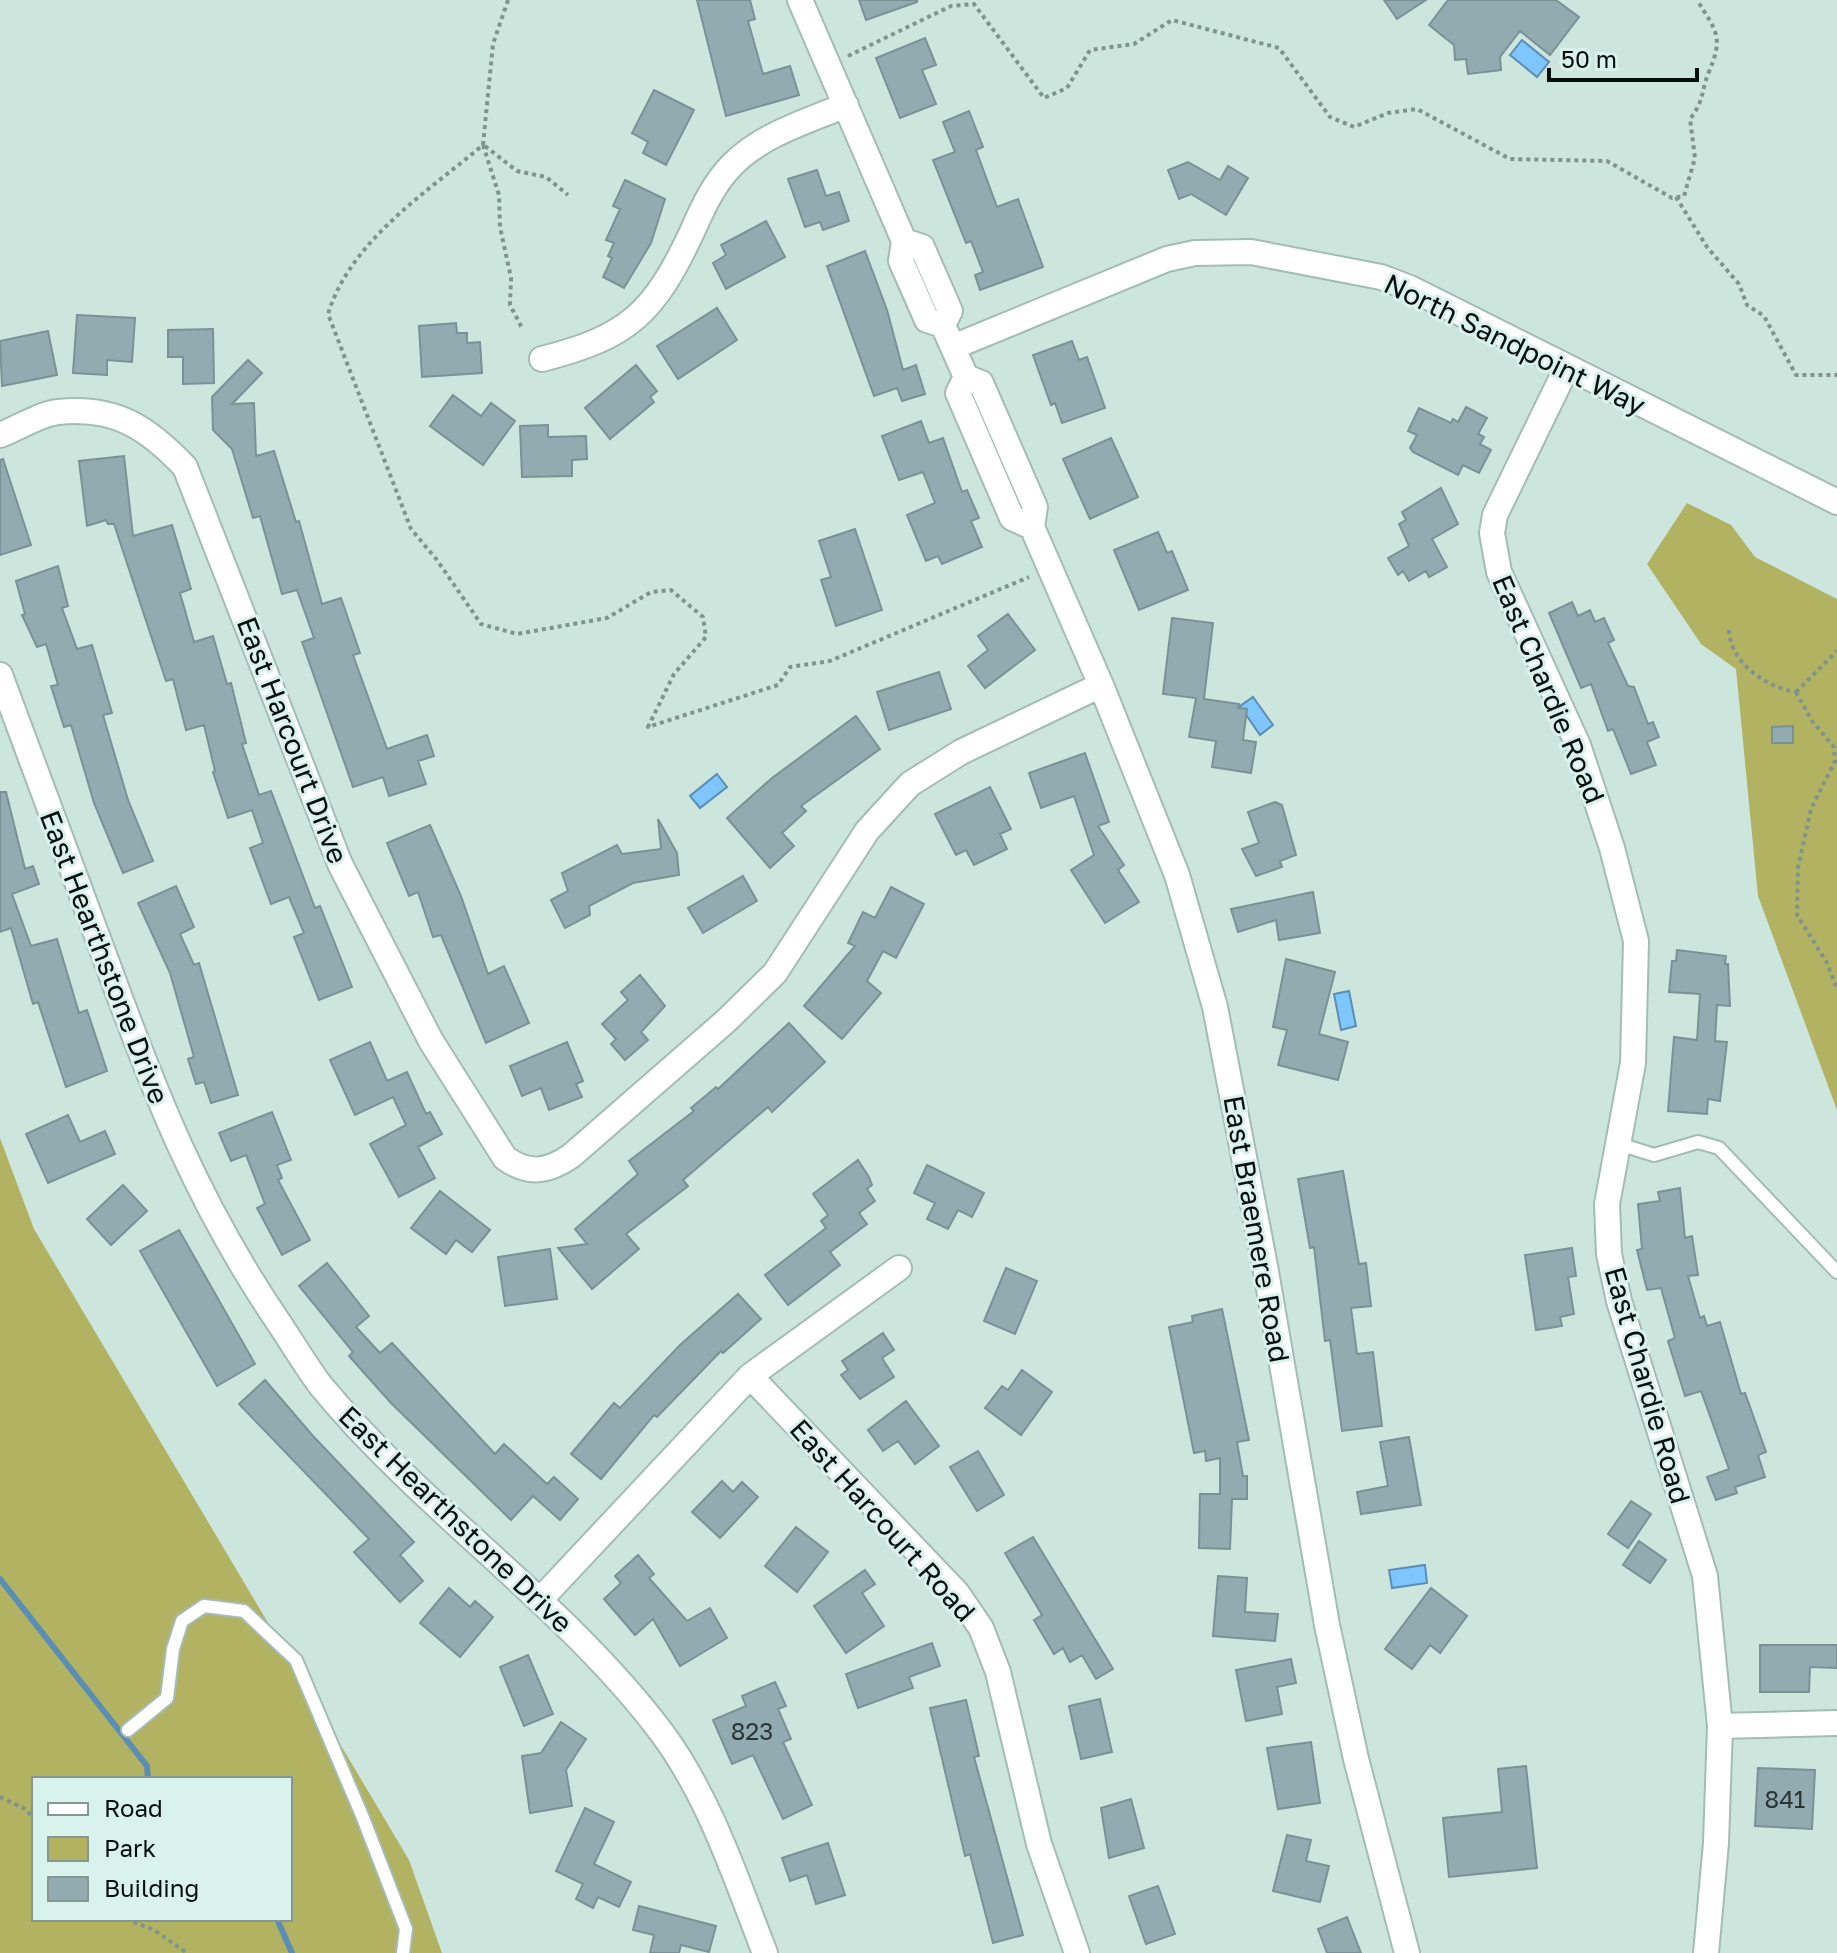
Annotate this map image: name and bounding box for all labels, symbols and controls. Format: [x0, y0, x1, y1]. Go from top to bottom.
scale bar [1549, 32, 1697, 82]
text: 50 m [1561, 44, 1617, 73]
street label: North Sandpoint Way [1379, 266, 1651, 422]
street label: East Chardie Road [1486, 570, 1612, 808]
street label: East Harcourt Drive [231, 612, 355, 868]
street label: East Hearthstone Drive [34, 806, 176, 1108]
street label: East Braemere Road [1217, 1093, 1297, 1365]
street label: East Chardie Road [1598, 1263, 1698, 1507]
street label: East Hearthstone Drive [332, 1399, 580, 1639]
street label: East Harcourt Road [784, 1412, 982, 1628]
house number: 823 [731, 1716, 773, 1745]
legend [32, 1777, 292, 1921]
house number: 841 [1765, 1784, 1805, 1813]
text: Road [104, 1793, 163, 1822]
text: Park [104, 1833, 156, 1862]
text: Building [104, 1873, 199, 1902]

